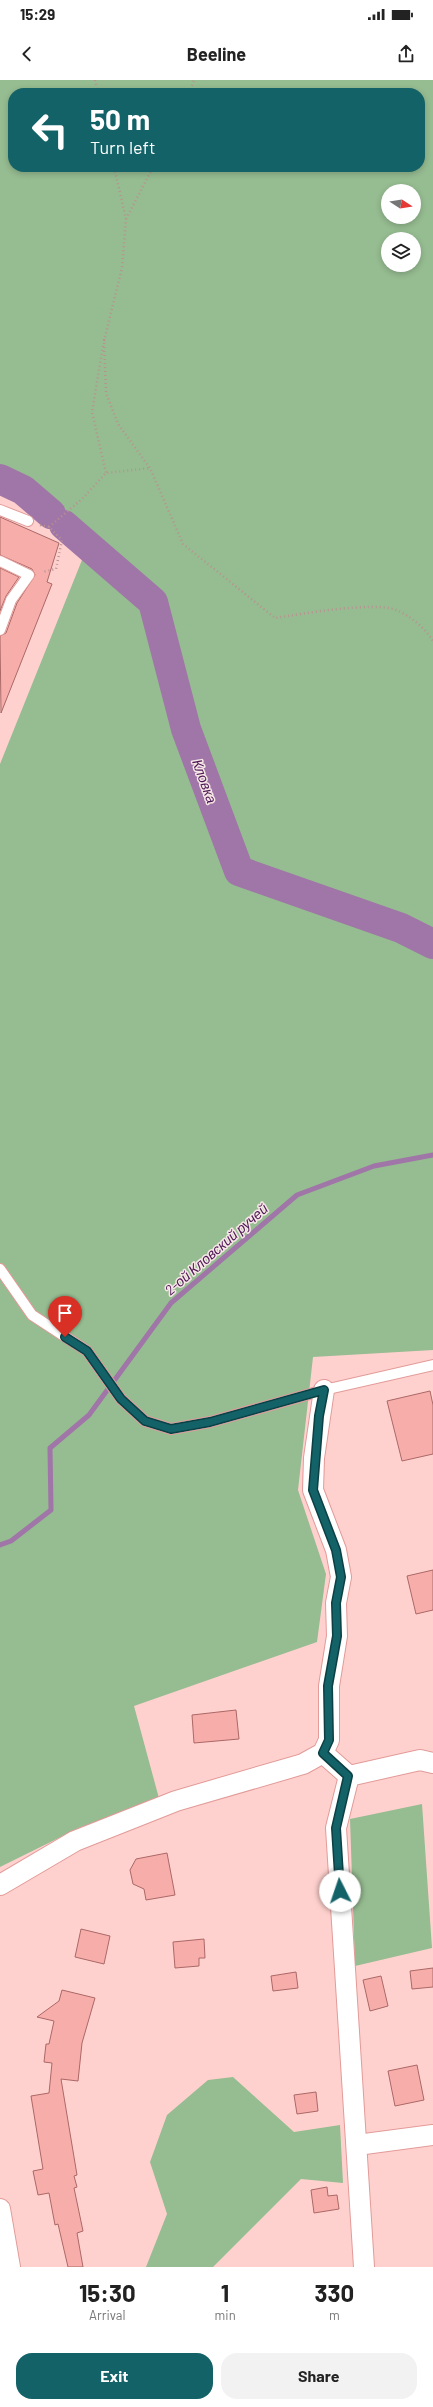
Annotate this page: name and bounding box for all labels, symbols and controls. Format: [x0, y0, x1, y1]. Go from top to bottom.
text: 15:29 [20, 5, 55, 23]
icon: back [16, 43, 38, 65]
text: Beeline [187, 43, 246, 65]
icon: share [395, 43, 417, 65]
text: 50 m [90, 102, 150, 136]
icon: left [24, 104, 76, 156]
text: Turn left [90, 136, 156, 158]
north arrow [381, 184, 421, 224]
map controls [381, 184, 421, 272]
button: layers [381, 232, 421, 272]
water label: Кловка [189, 757, 221, 806]
water label: 2-ой Кловский ручей [161, 1200, 271, 1298]
pin [48, 1296, 82, 1337]
icon: arrive [54, 1302, 76, 1324]
position arrow [319, 1870, 361, 1912]
text: 15:30 [79, 2278, 136, 2307]
text: 1 [221, 2278, 229, 2307]
text: 330 [315, 2278, 354, 2307]
text: Arrival [89, 2307, 125, 2323]
text: min [215, 2307, 236, 2323]
text: m [329, 2307, 340, 2323]
button: Exit [16, 2353, 213, 2399]
button: Share [221, 2353, 417, 2399]

